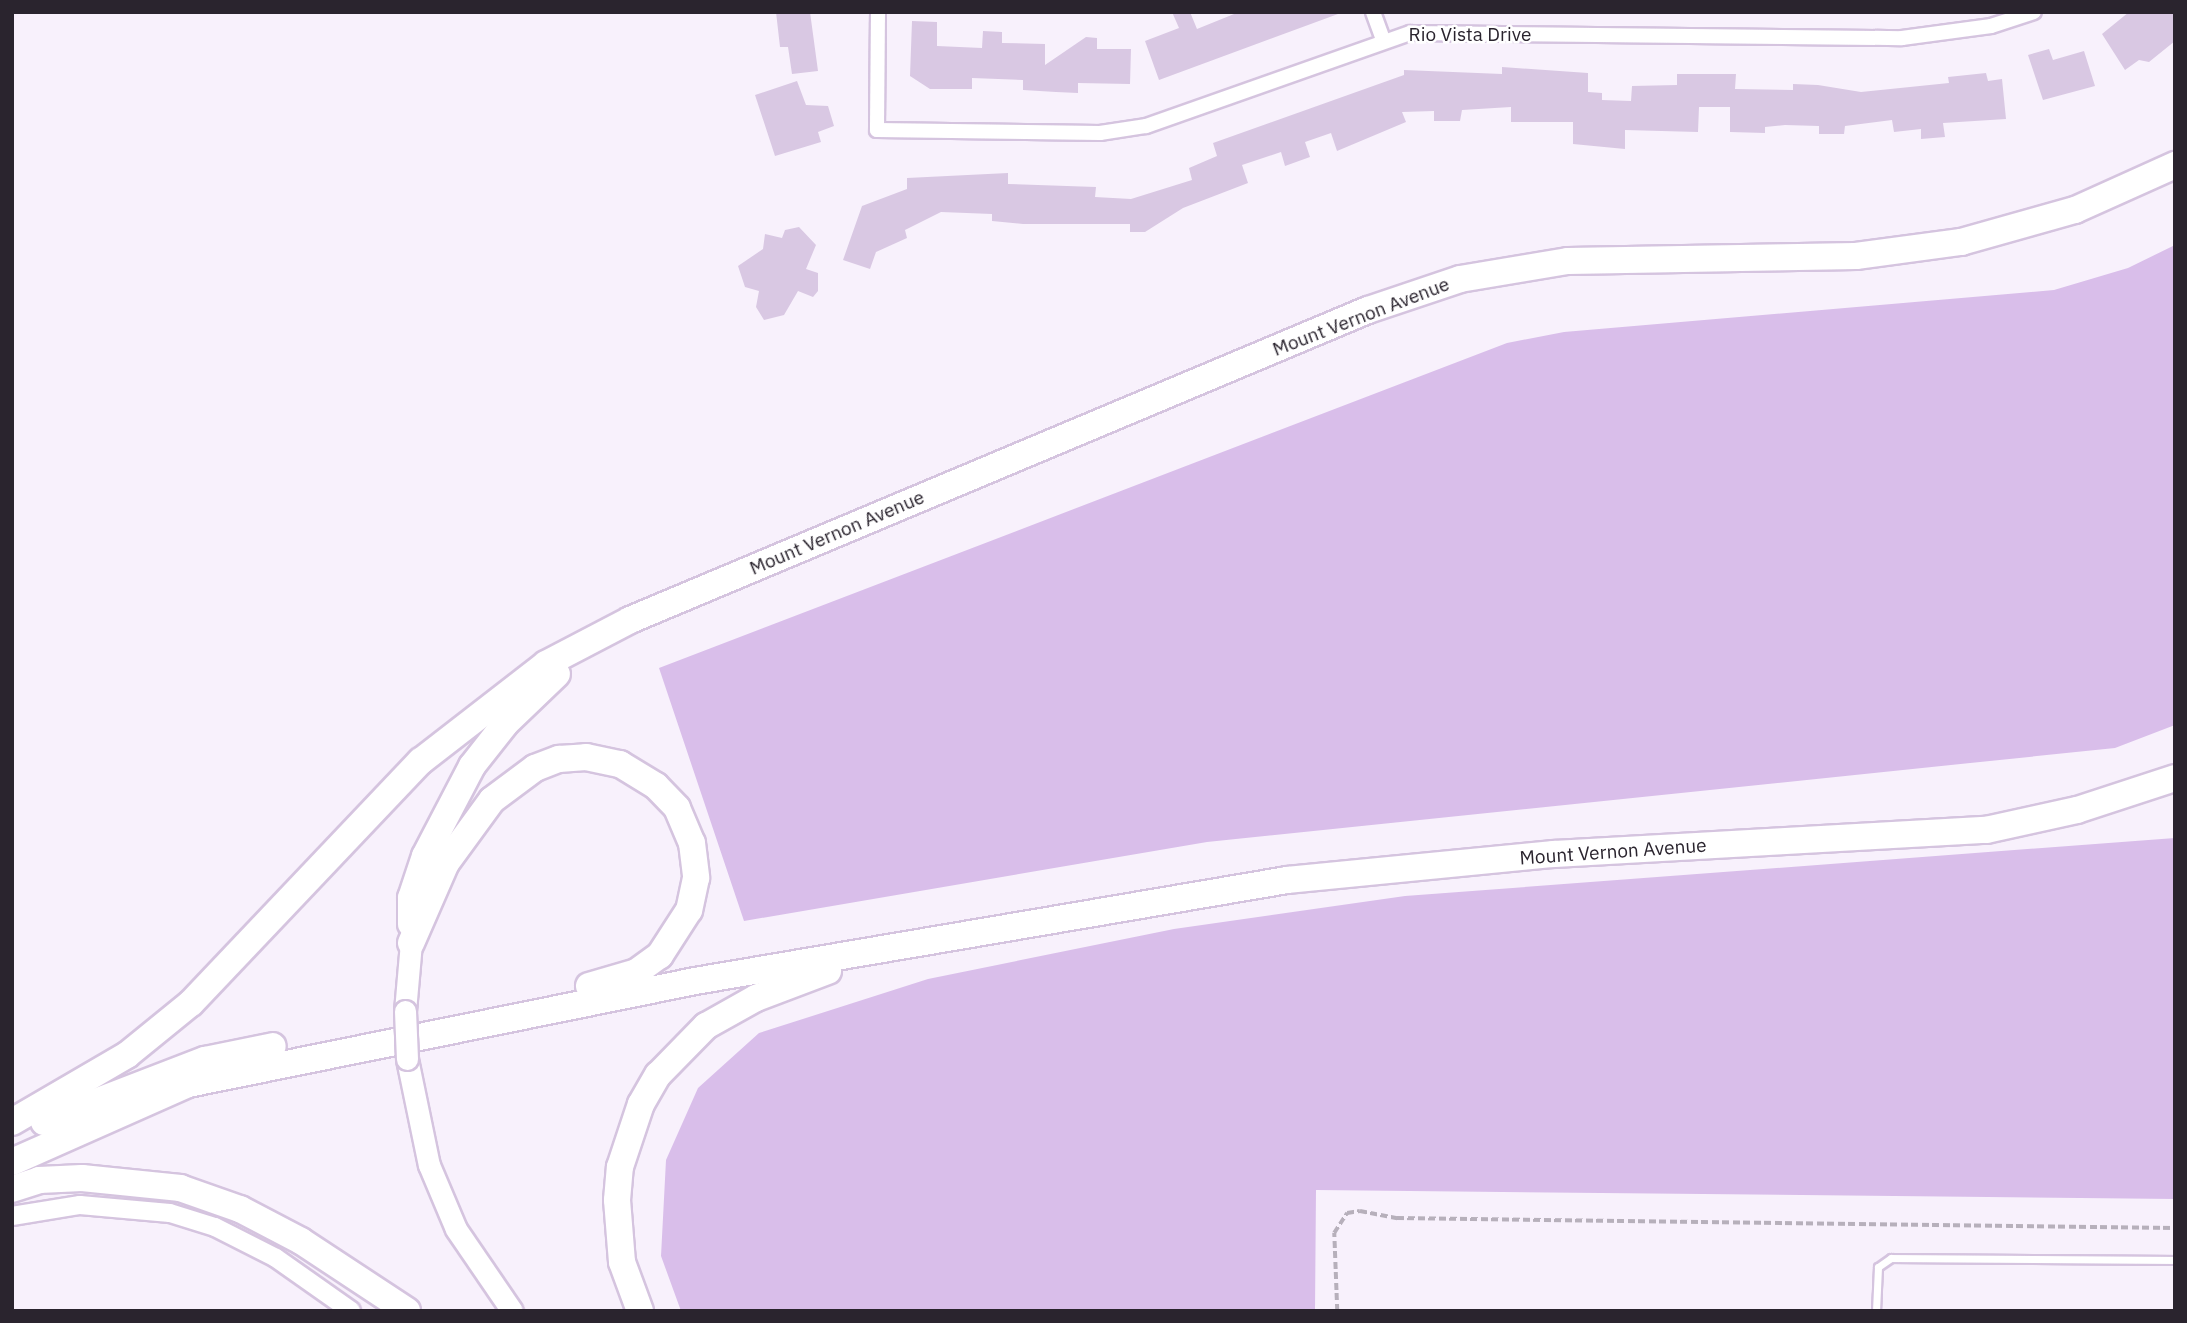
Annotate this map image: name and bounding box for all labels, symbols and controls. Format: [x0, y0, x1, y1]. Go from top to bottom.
street label: Rio Vista Drive [1409, 24, 1531, 46]
street label: Mount Vernon Avenue [1269, 273, 1453, 361]
street label: Mount Vernon Avenue [746, 486, 928, 580]
street label: Mount Vernon Avenue [1519, 834, 1707, 870]

